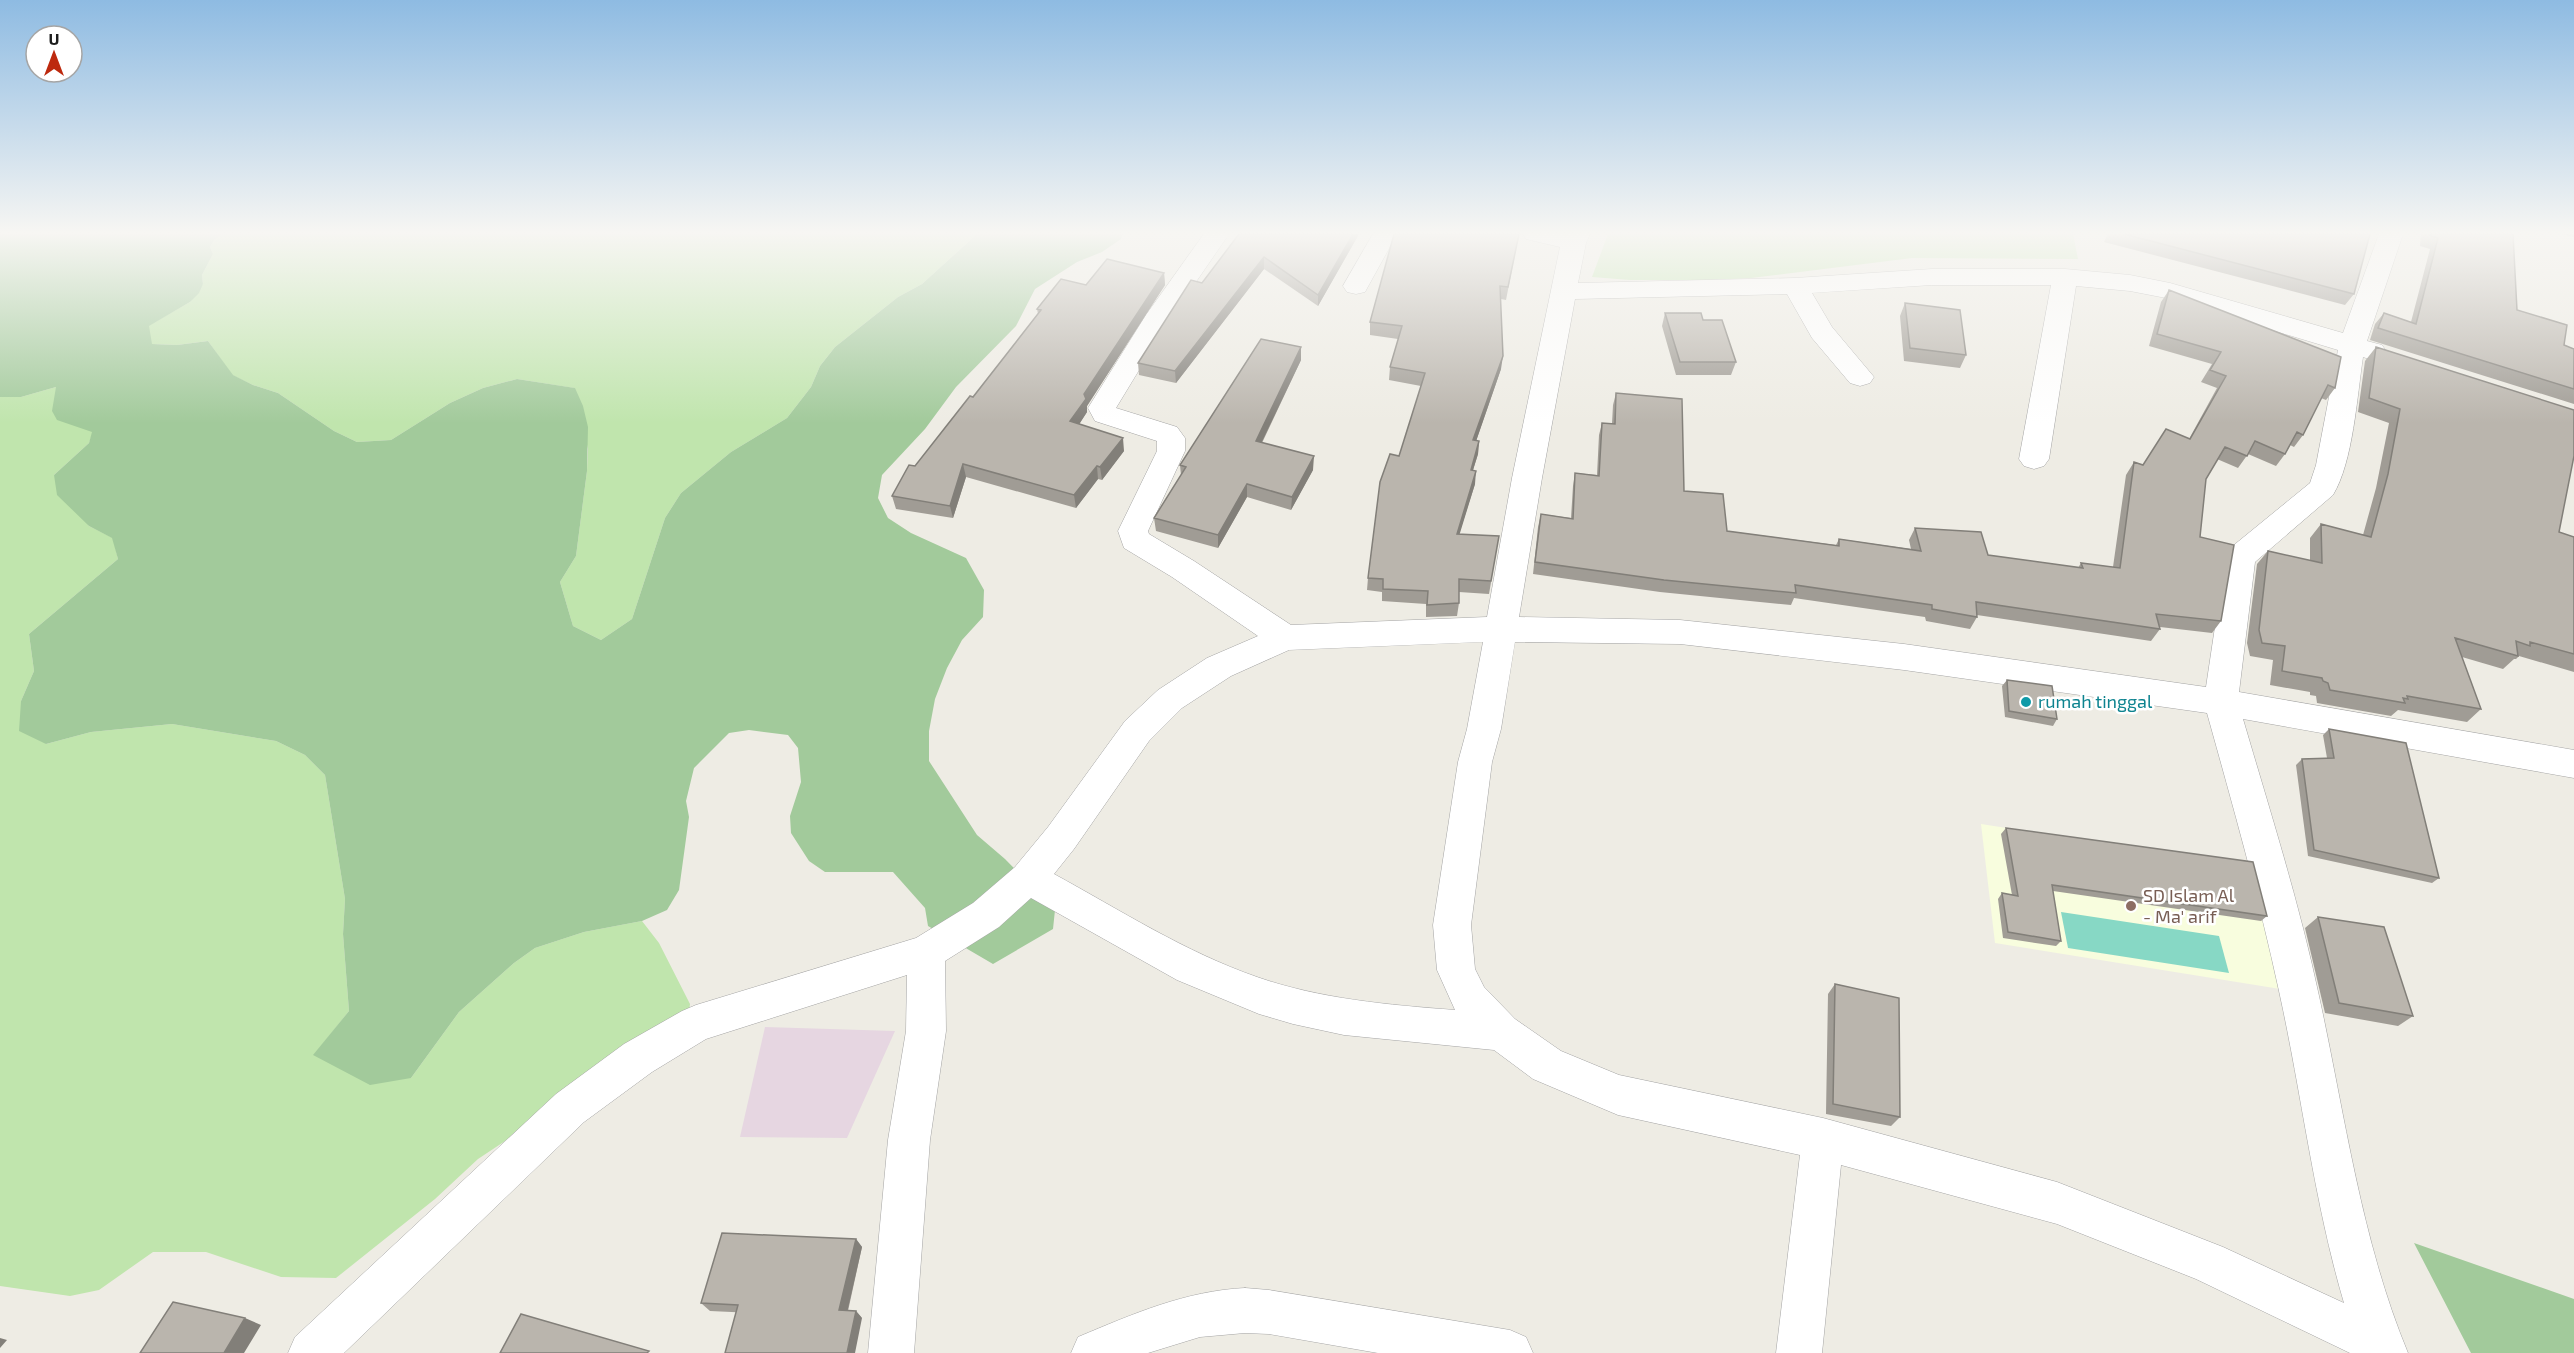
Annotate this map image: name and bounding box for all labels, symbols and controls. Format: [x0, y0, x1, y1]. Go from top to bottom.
north arrow [24, 24, 84, 84]
text: U [49, 29, 59, 48]
place label: rumah tinggal [2038, 690, 2153, 712]
marker: rumah tinggal [2019, 695, 2033, 709]
place label: SD Islam Al - Ma' arif [2143, 884, 2235, 927]
marker: SD Islam Al - Ma' arif [2124, 899, 2138, 913]

